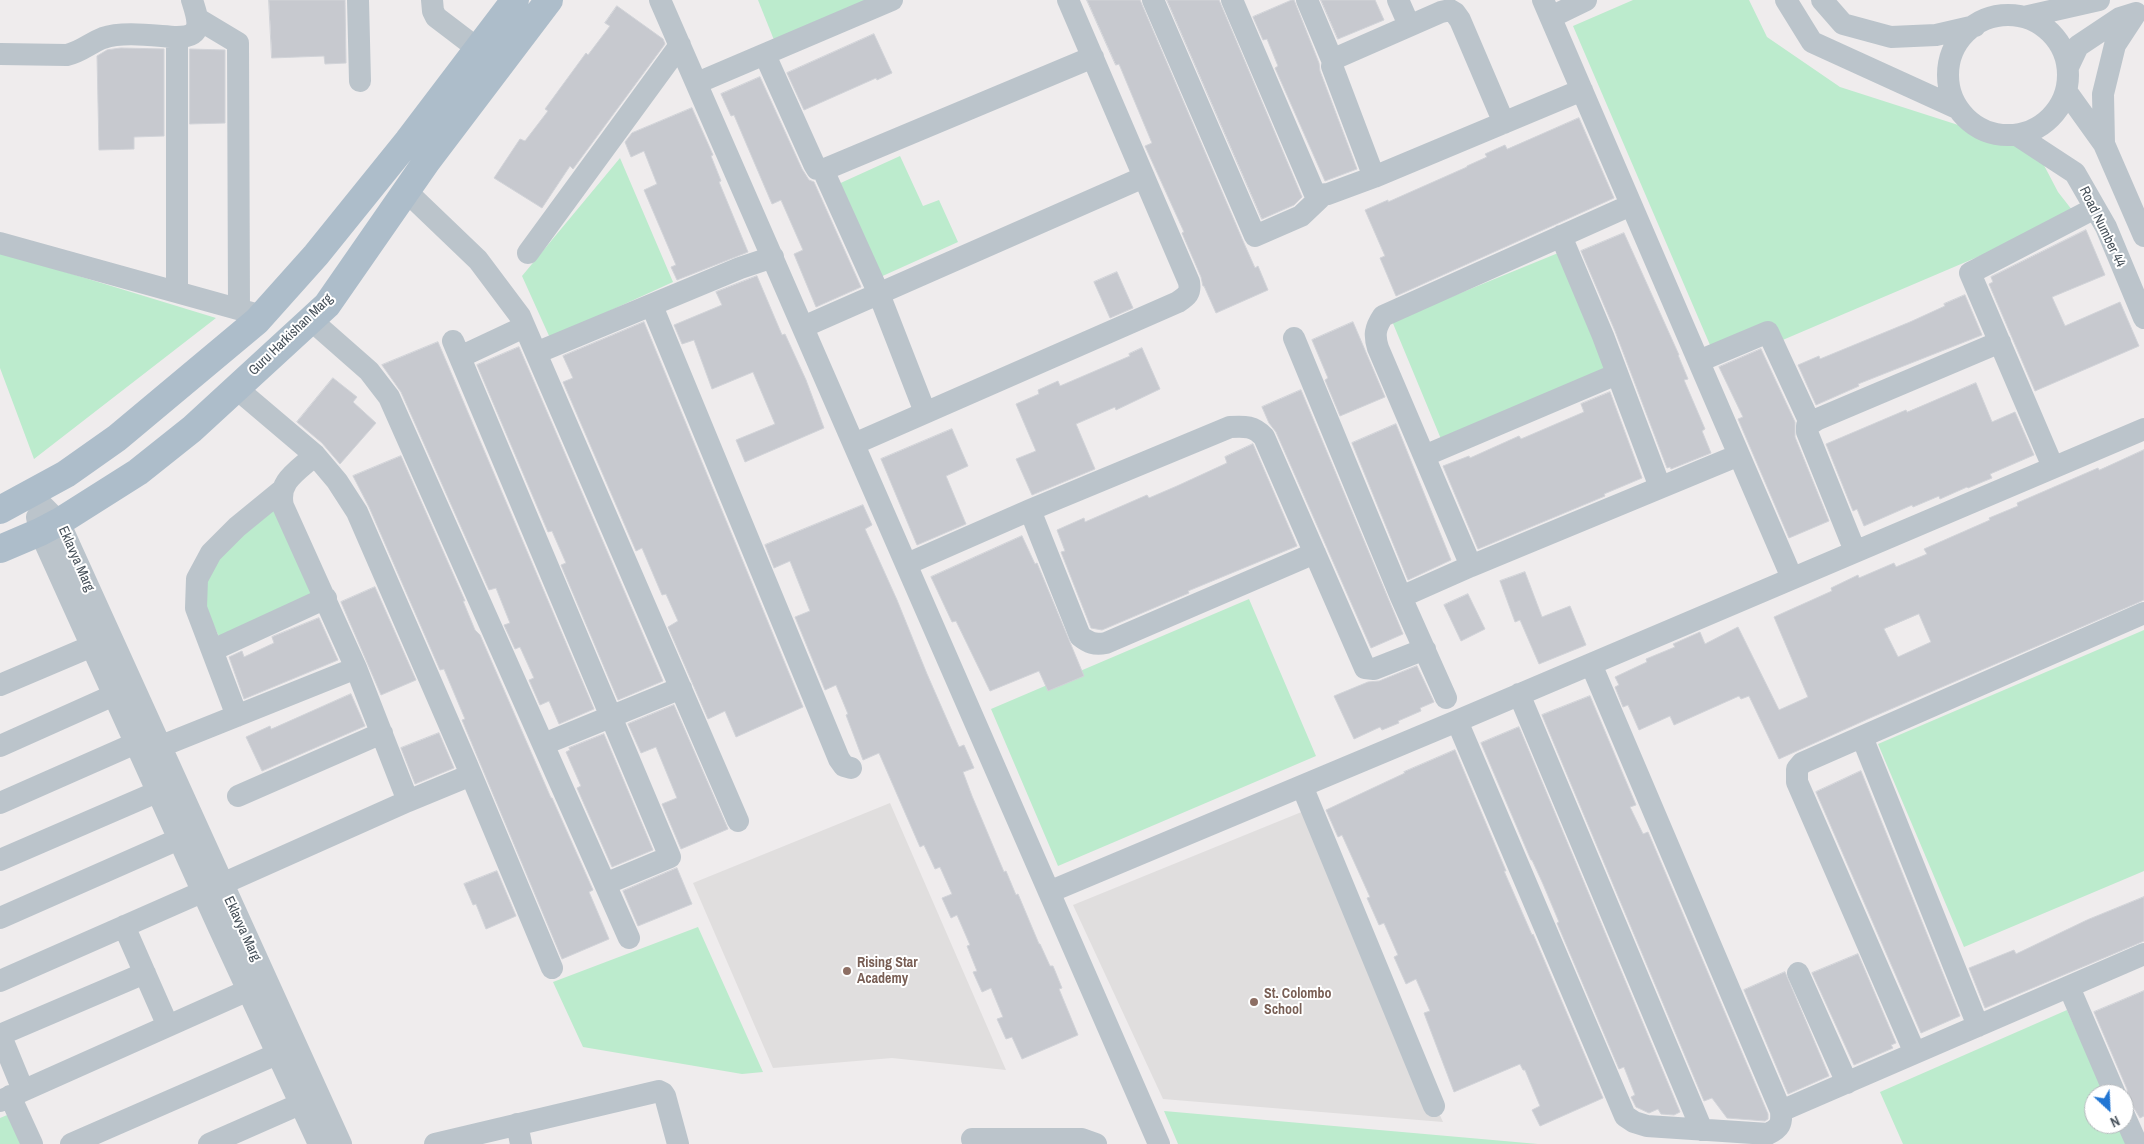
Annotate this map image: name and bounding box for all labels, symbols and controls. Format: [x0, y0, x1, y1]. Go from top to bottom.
street label: Road Number 44 [2075, 184, 2129, 270]
street label: Guru Harkishan Marg [245, 291, 337, 379]
street label: Eklavya Marg [54, 524, 98, 594]
street label: Eklavya Marg [220, 894, 264, 964]
place label: Rising Star Academy [857, 955, 918, 988]
marker: Rising Star Academy [841, 965, 853, 977]
place label: St. Colombo School [1264, 986, 1332, 1019]
marker: St. Colombo School [1248, 996, 1260, 1008]
north arrow [2084, 1084, 2134, 1134]
text: N [2107, 1112, 2122, 1132]

